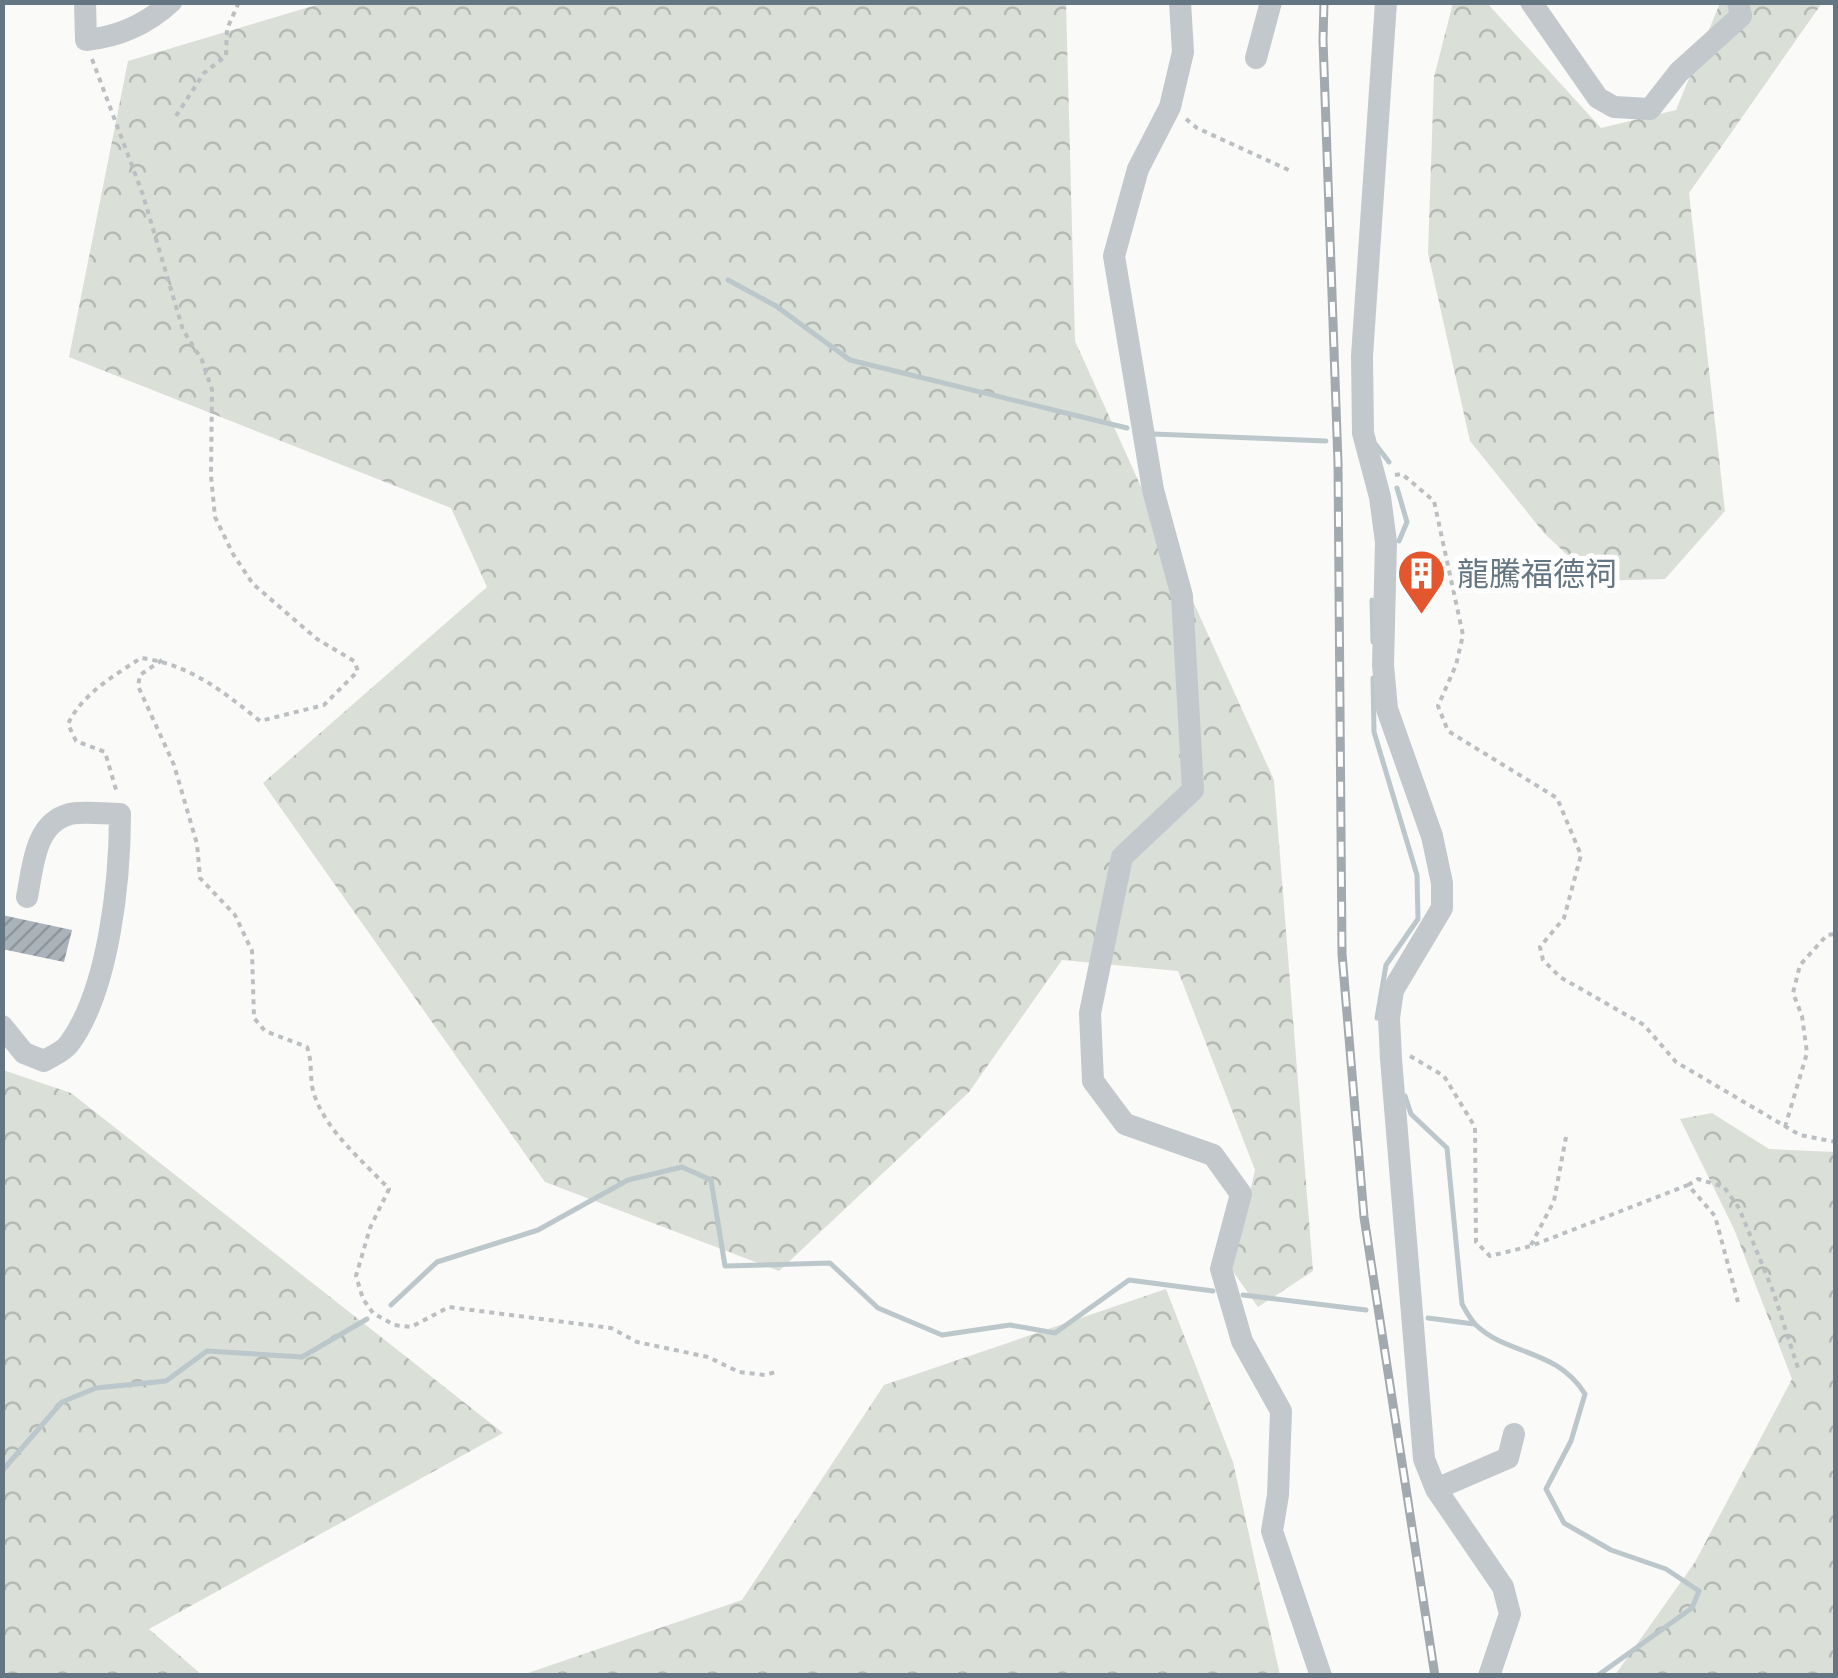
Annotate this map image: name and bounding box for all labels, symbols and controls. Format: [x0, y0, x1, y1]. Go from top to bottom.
building icon: 龍騰福德祠 [1396, 548, 1448, 616]
place label: 龍騰福德祠 [1457, 554, 1617, 594]

